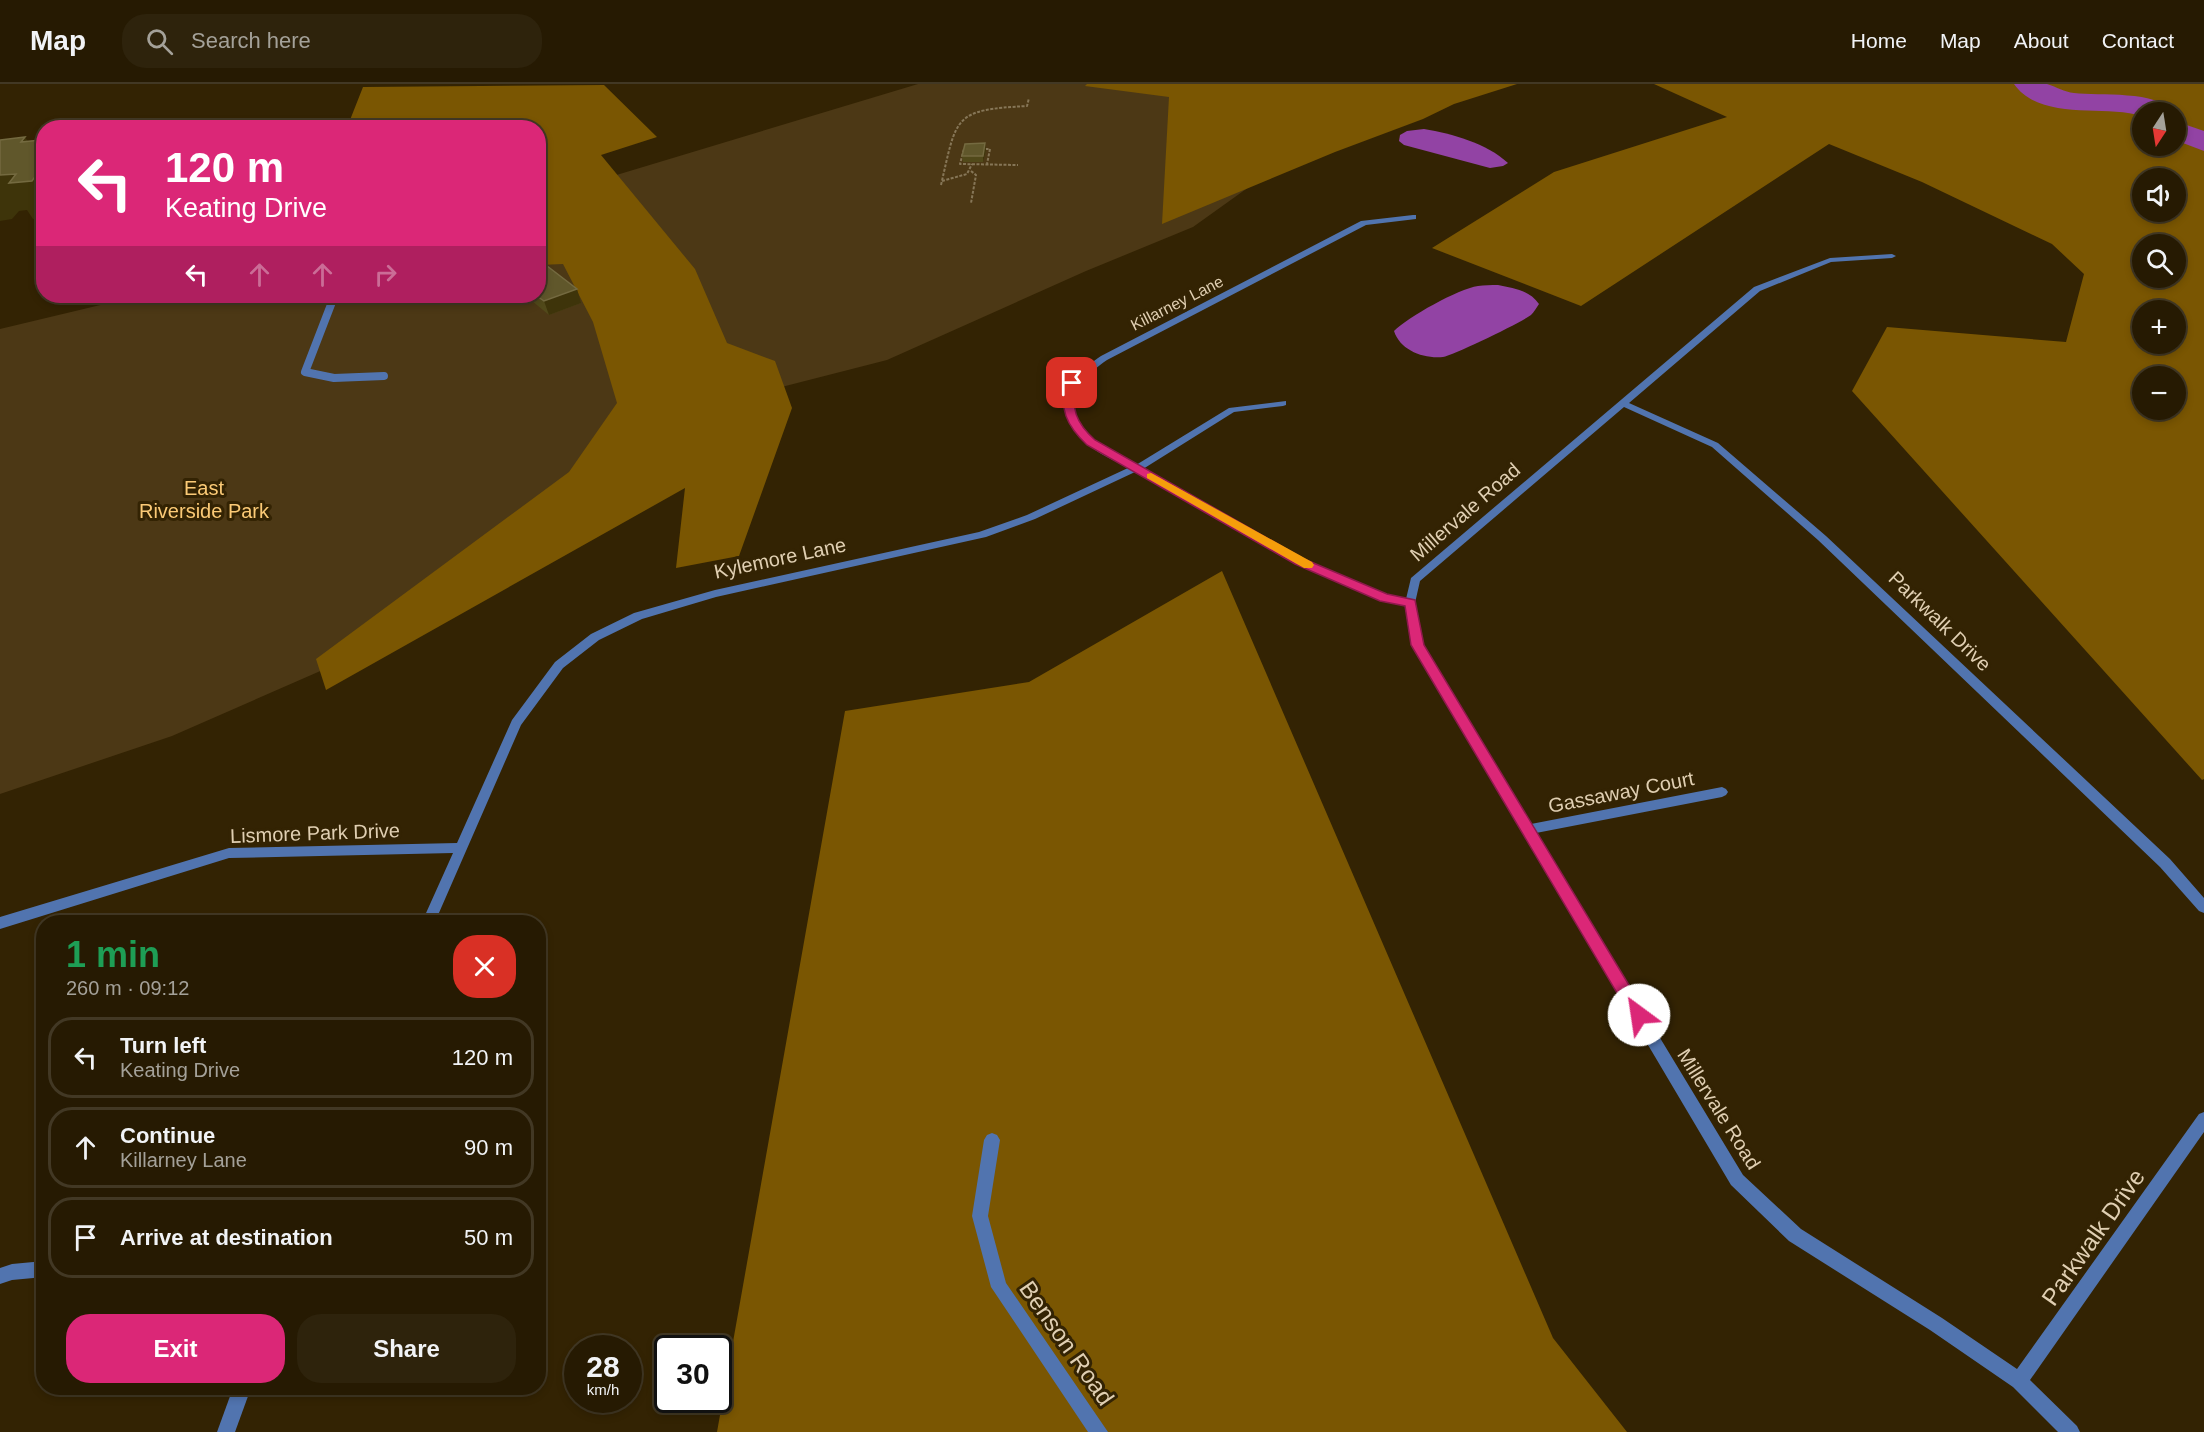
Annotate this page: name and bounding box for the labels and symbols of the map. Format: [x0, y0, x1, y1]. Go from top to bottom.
north arrow [2132, 102, 2186, 156]
street label: Killarney Lane [1128, 272, 1226, 334]
pin [1046, 357, 1097, 408]
street label: Millervale Road [1406, 458, 1524, 566]
park label: East Riverside Park [139, 477, 270, 522]
street label: Kylemore Lane [712, 533, 848, 583]
street label: Parkwalk Drive [1884, 567, 1996, 675]
street label: Gassaway Court [1546, 767, 1696, 817]
street label: Lismore Park Drive [230, 819, 400, 847]
position arrow [1607, 983, 1671, 1047]
street label: Millervale Road [1673, 1045, 1765, 1173]
street label: Parkwalk Drive [2036, 1164, 2150, 1310]
street label: Benson Road [1014, 1276, 1120, 1410]
speed limit sign: 30 [654, 1335, 732, 1413]

